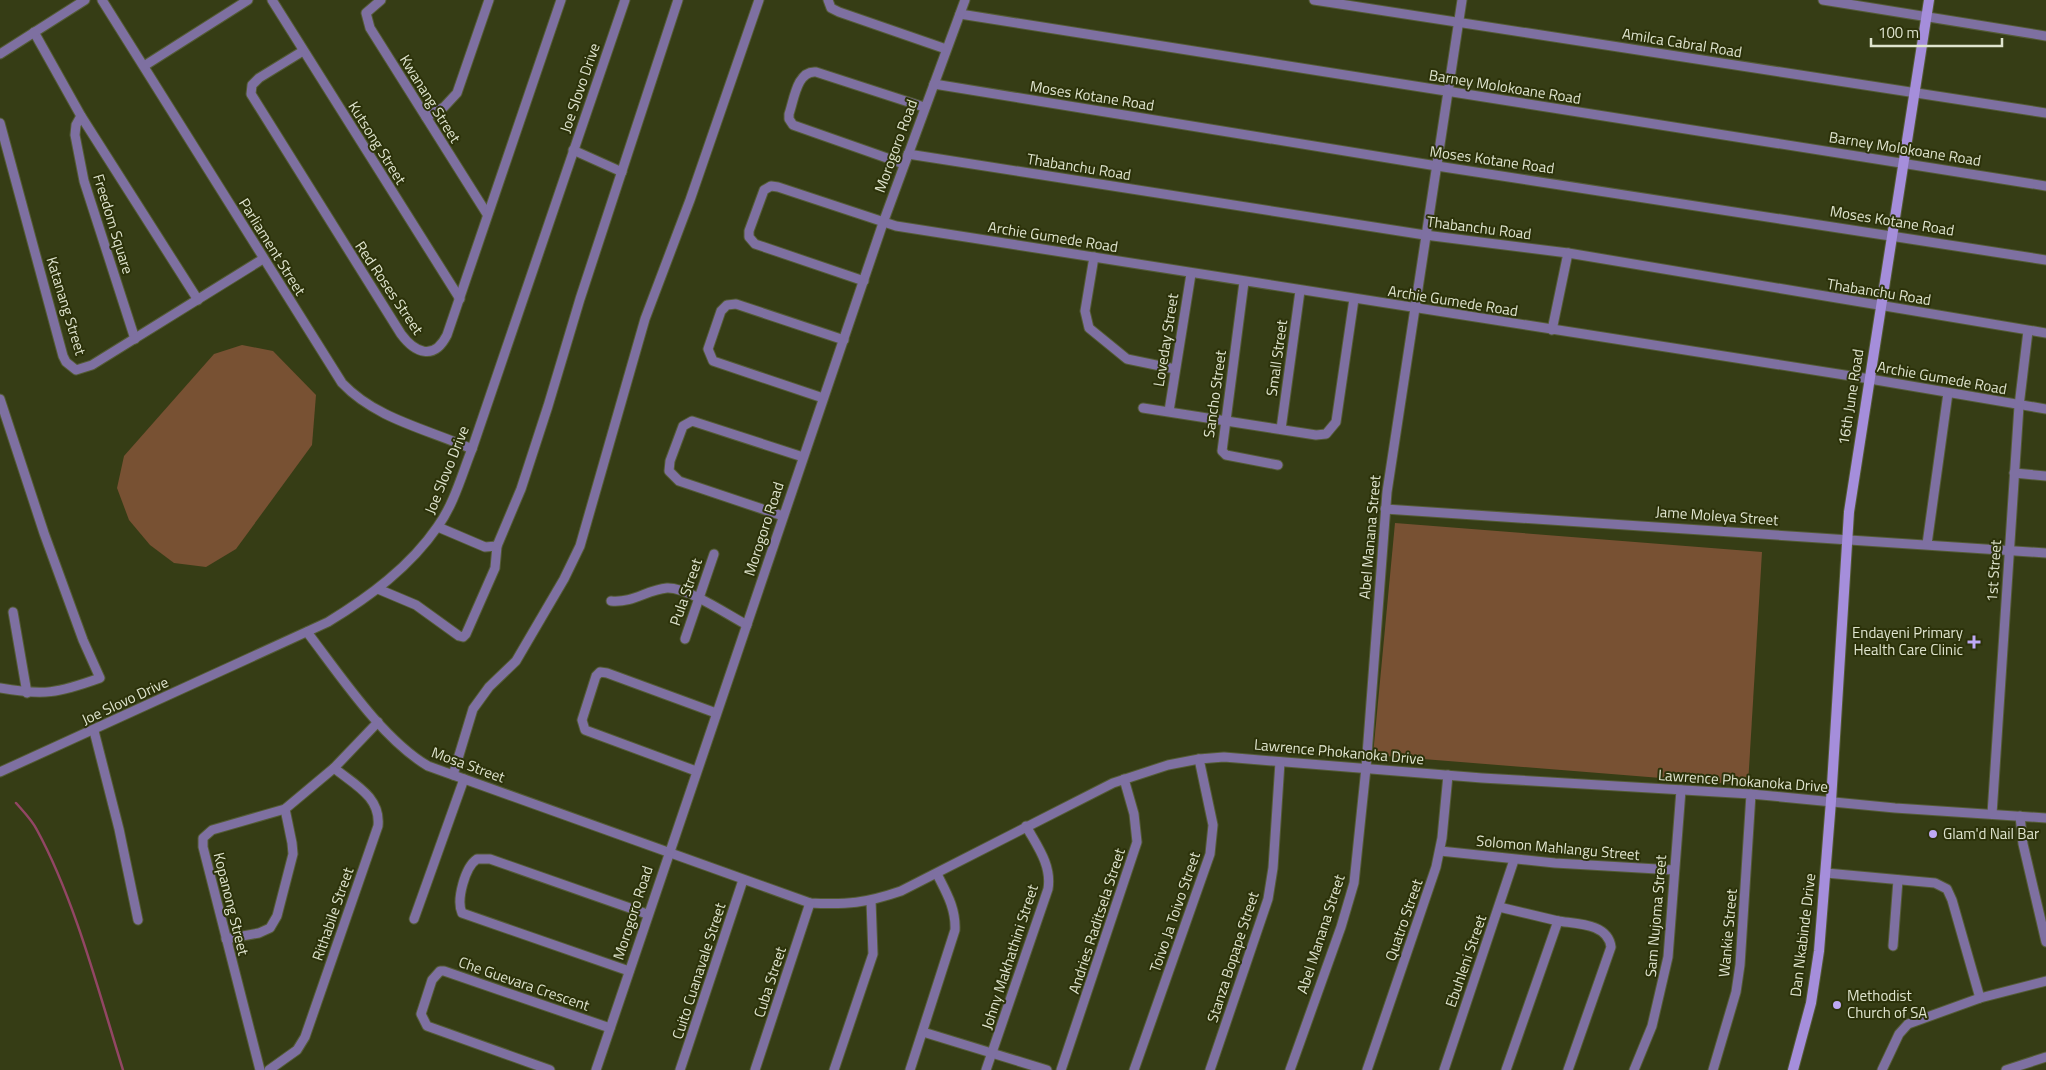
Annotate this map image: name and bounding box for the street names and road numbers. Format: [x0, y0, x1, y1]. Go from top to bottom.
street label: Amilca Cabral Road [1620, 22, 1744, 63]
street label: Joe Slovo Drive [553, 40, 606, 136]
street label: Kwanang Street [394, 50, 467, 148]
street label: Barney Molokoane Road [1427, 63, 1583, 110]
street label: Moses Kotane Road [1028, 74, 1156, 117]
street label: Morogoro Road [868, 96, 923, 196]
street label: Kutsong Street [343, 97, 413, 189]
street label: Barney Molokoane Road [1827, 125, 1983, 172]
street label: Moses Kotane Road [1428, 139, 1556, 180]
street label: Thabanchu Road [1025, 147, 1133, 186]
street label: Freedom Square [87, 171, 140, 277]
street label: Parliament Street [233, 194, 312, 301]
street label: Moses Kotane Road [1828, 199, 1956, 242]
street label: Thabanchu Road [1425, 210, 1533, 245]
street label: Archie Gumede Road [986, 215, 1120, 258]
street label: Red Roses Street [350, 236, 430, 340]
street label: Katanang Street [41, 254, 93, 359]
street label: Thabanchu Road [1825, 272, 1933, 311]
street label: Archie Gumede Road [1386, 279, 1520, 322]
street label: Loveday Street [1147, 291, 1184, 388]
street label: Small Street [1260, 317, 1293, 398]
street label: 16th June Road [1832, 347, 1869, 447]
street label: Sancho Street [1197, 348, 1232, 439]
street label: Archie Gumede Road [1875, 355, 2009, 400]
street label: Joe Slovo Drive [418, 422, 475, 517]
street label: Abel Manana Street [1353, 473, 1386, 600]
street label: Morogoro Road [737, 479, 790, 579]
street label: Jame Moleya Street [1655, 500, 1780, 531]
street label: 1st Street [1980, 538, 2007, 603]
street label: Pula Street [663, 554, 708, 629]
street label: Joe Slovo Drive [78, 670, 172, 731]
street label: Lawrence Phokanoka Drive [1253, 733, 1425, 770]
street label: Mosa Street [428, 741, 509, 789]
street label: Lawrence Phokanoka Drive [1657, 763, 1829, 798]
street label: Solomon Mahlangu Street [1475, 829, 1642, 866]
street label: Andries Raditsela Street [1062, 844, 1131, 997]
street label: Toivo Ja Toivo Street [1143, 848, 1206, 975]
street label: Kopanong Street [208, 850, 256, 958]
street label: Sam Nujoma Street [1639, 853, 1672, 978]
street label: Rithabile Street [306, 863, 360, 964]
street label: Morogoro Road [606, 863, 659, 963]
street label: Abel Manana Street [1290, 870, 1351, 997]
street label: Dan Nkabinde Drive [1784, 872, 1821, 998]
street label: Quatro Street [1379, 875, 1429, 964]
street label: Johny Makhathini Street [975, 881, 1044, 1032]
street label: Wankie Street [1712, 887, 1743, 978]
street label: Stanza Bopape Street [1200, 888, 1265, 1025]
street label: Cuito Cuanavale Street [666, 899, 732, 1042]
street label: Ebuhleni Street [1439, 911, 1492, 1010]
street label: Cuba Street [747, 943, 792, 1020]
street label: Che Guevara Crescent [455, 950, 594, 1017]

